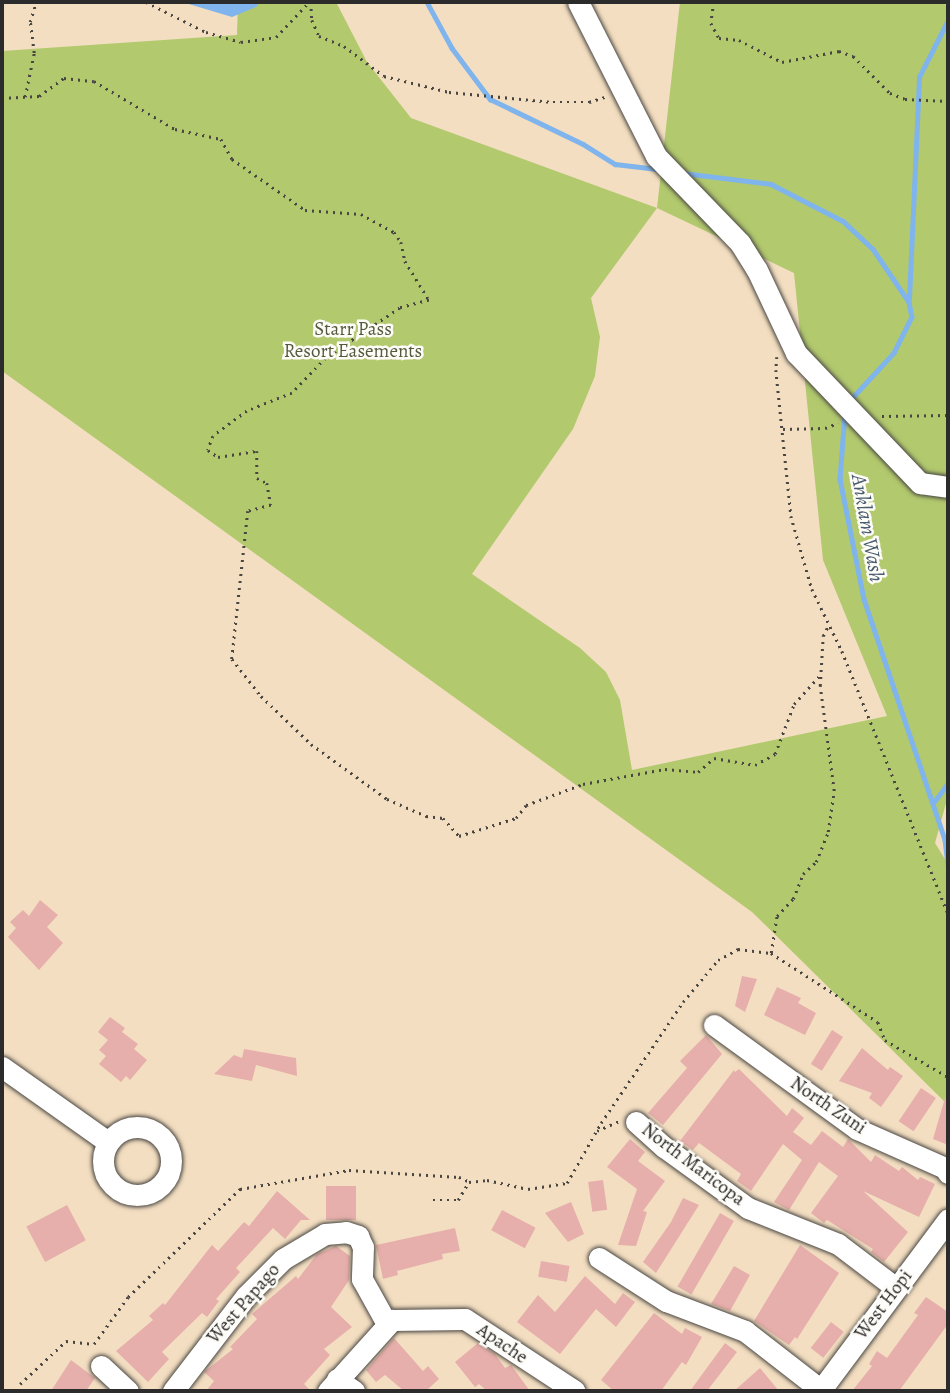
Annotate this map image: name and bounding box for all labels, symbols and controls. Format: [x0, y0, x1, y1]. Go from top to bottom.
park label: Starr Pass Resort Easements [284, 319, 422, 363]
water label: Anklam Wash [846, 472, 890, 584]
street label: North Zuni [786, 1072, 870, 1140]
street label: North Maricopa [637, 1119, 749, 1211]
street label: West Papago [203, 1259, 285, 1349]
street label: West Hopi [850, 1266, 918, 1344]
street label: Apache [472, 1319, 532, 1369]

